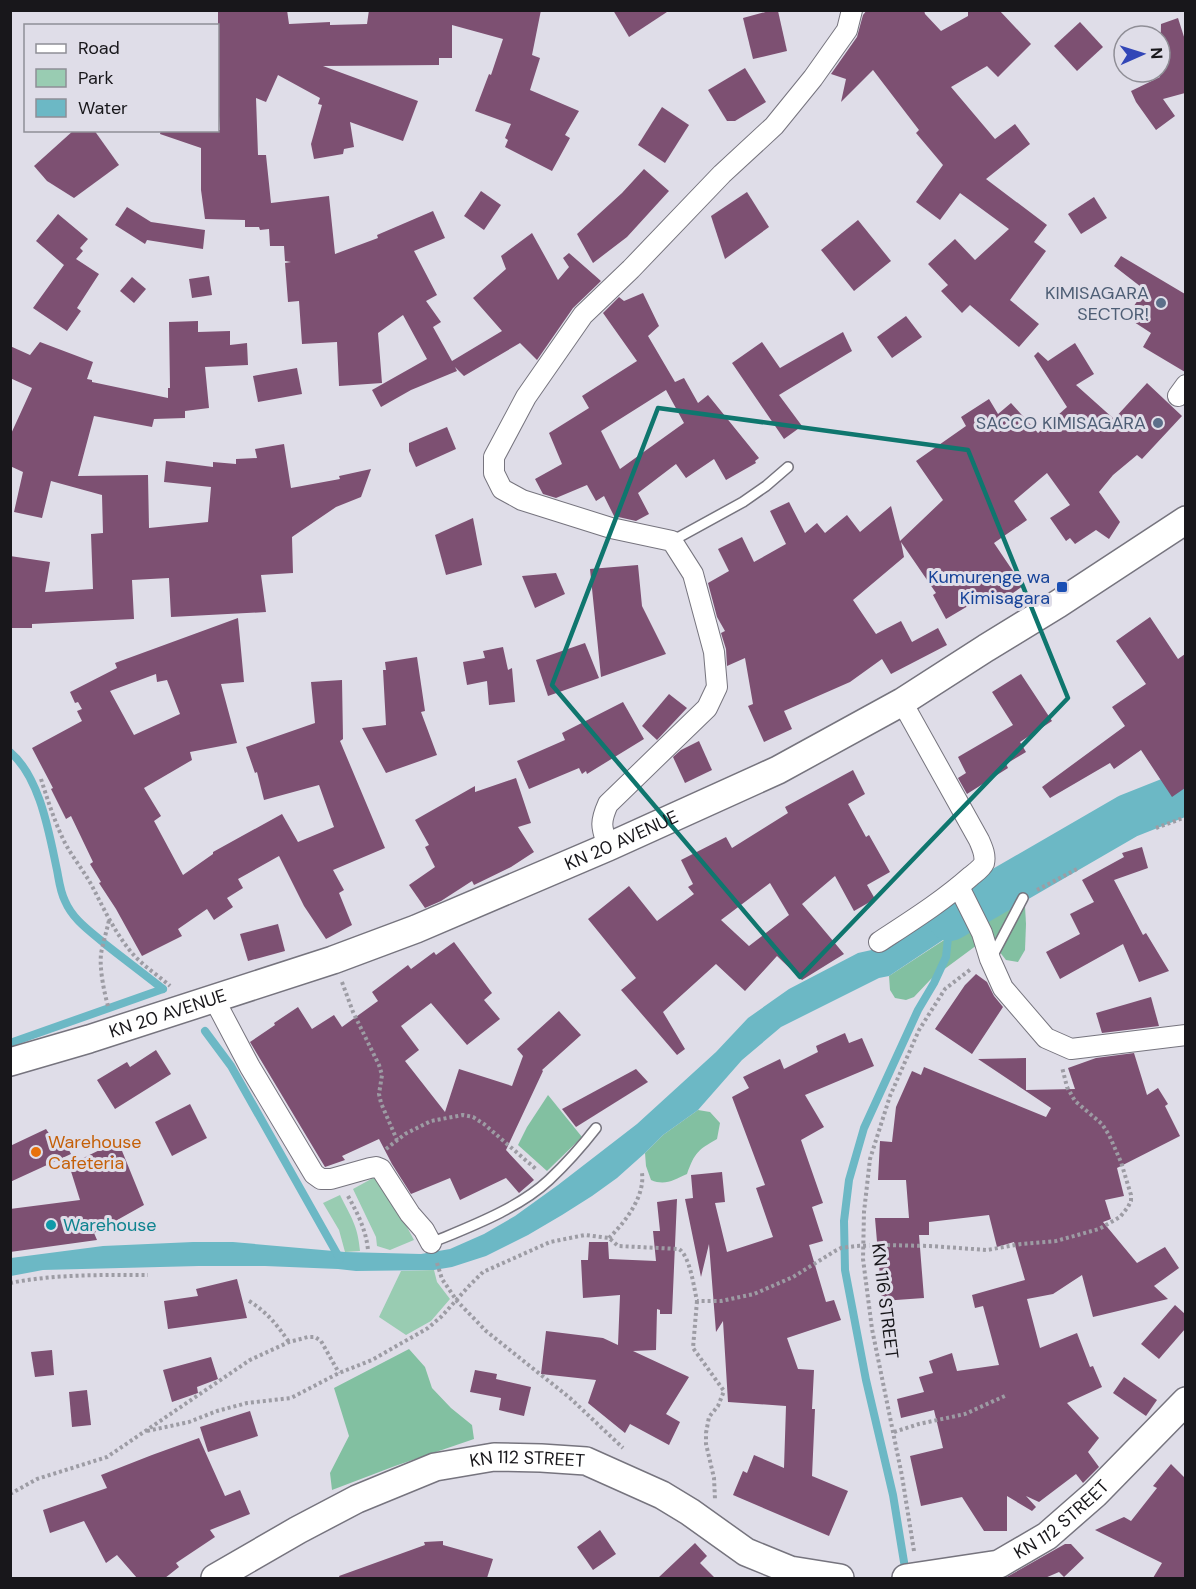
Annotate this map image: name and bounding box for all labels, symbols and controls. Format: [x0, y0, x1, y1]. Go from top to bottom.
legend [24, 24, 219, 132]
north arrow [1112, 24, 1172, 84]
text: Road [78, 36, 120, 60]
text: N [1146, 47, 1167, 60]
text: Park [78, 66, 114, 90]
text: Water [78, 96, 128, 120]
place label: KIMISAGARA SECTOR! [1045, 281, 1149, 326]
marker: KIMISAGARA SECTOR! [1154, 296, 1168, 310]
place label: SACCO KIMISAGARA [976, 411, 1146, 435]
marker: SACCO KIMISAGARA [1151, 416, 1165, 430]
place label: Kumurenge wa Kimisagara [928, 565, 1050, 610]
marker: Kumurenge wa Kimisagara [1055, 580, 1069, 594]
street label: KN 20 AVENUE [561, 805, 682, 876]
street label: KN 20 AVENUE [106, 983, 229, 1044]
place label: Warehouse Cafeteria [48, 1130, 141, 1175]
marker: Warehouse Cafeteria [29, 1145, 43, 1159]
place label: Warehouse [63, 1213, 156, 1237]
marker: Warehouse [44, 1218, 58, 1232]
street label: KN 116 STREET [866, 1242, 904, 1360]
street label: KN 112 STREET [468, 1445, 586, 1473]
street label: KN 112 STREET [1009, 1475, 1114, 1565]

